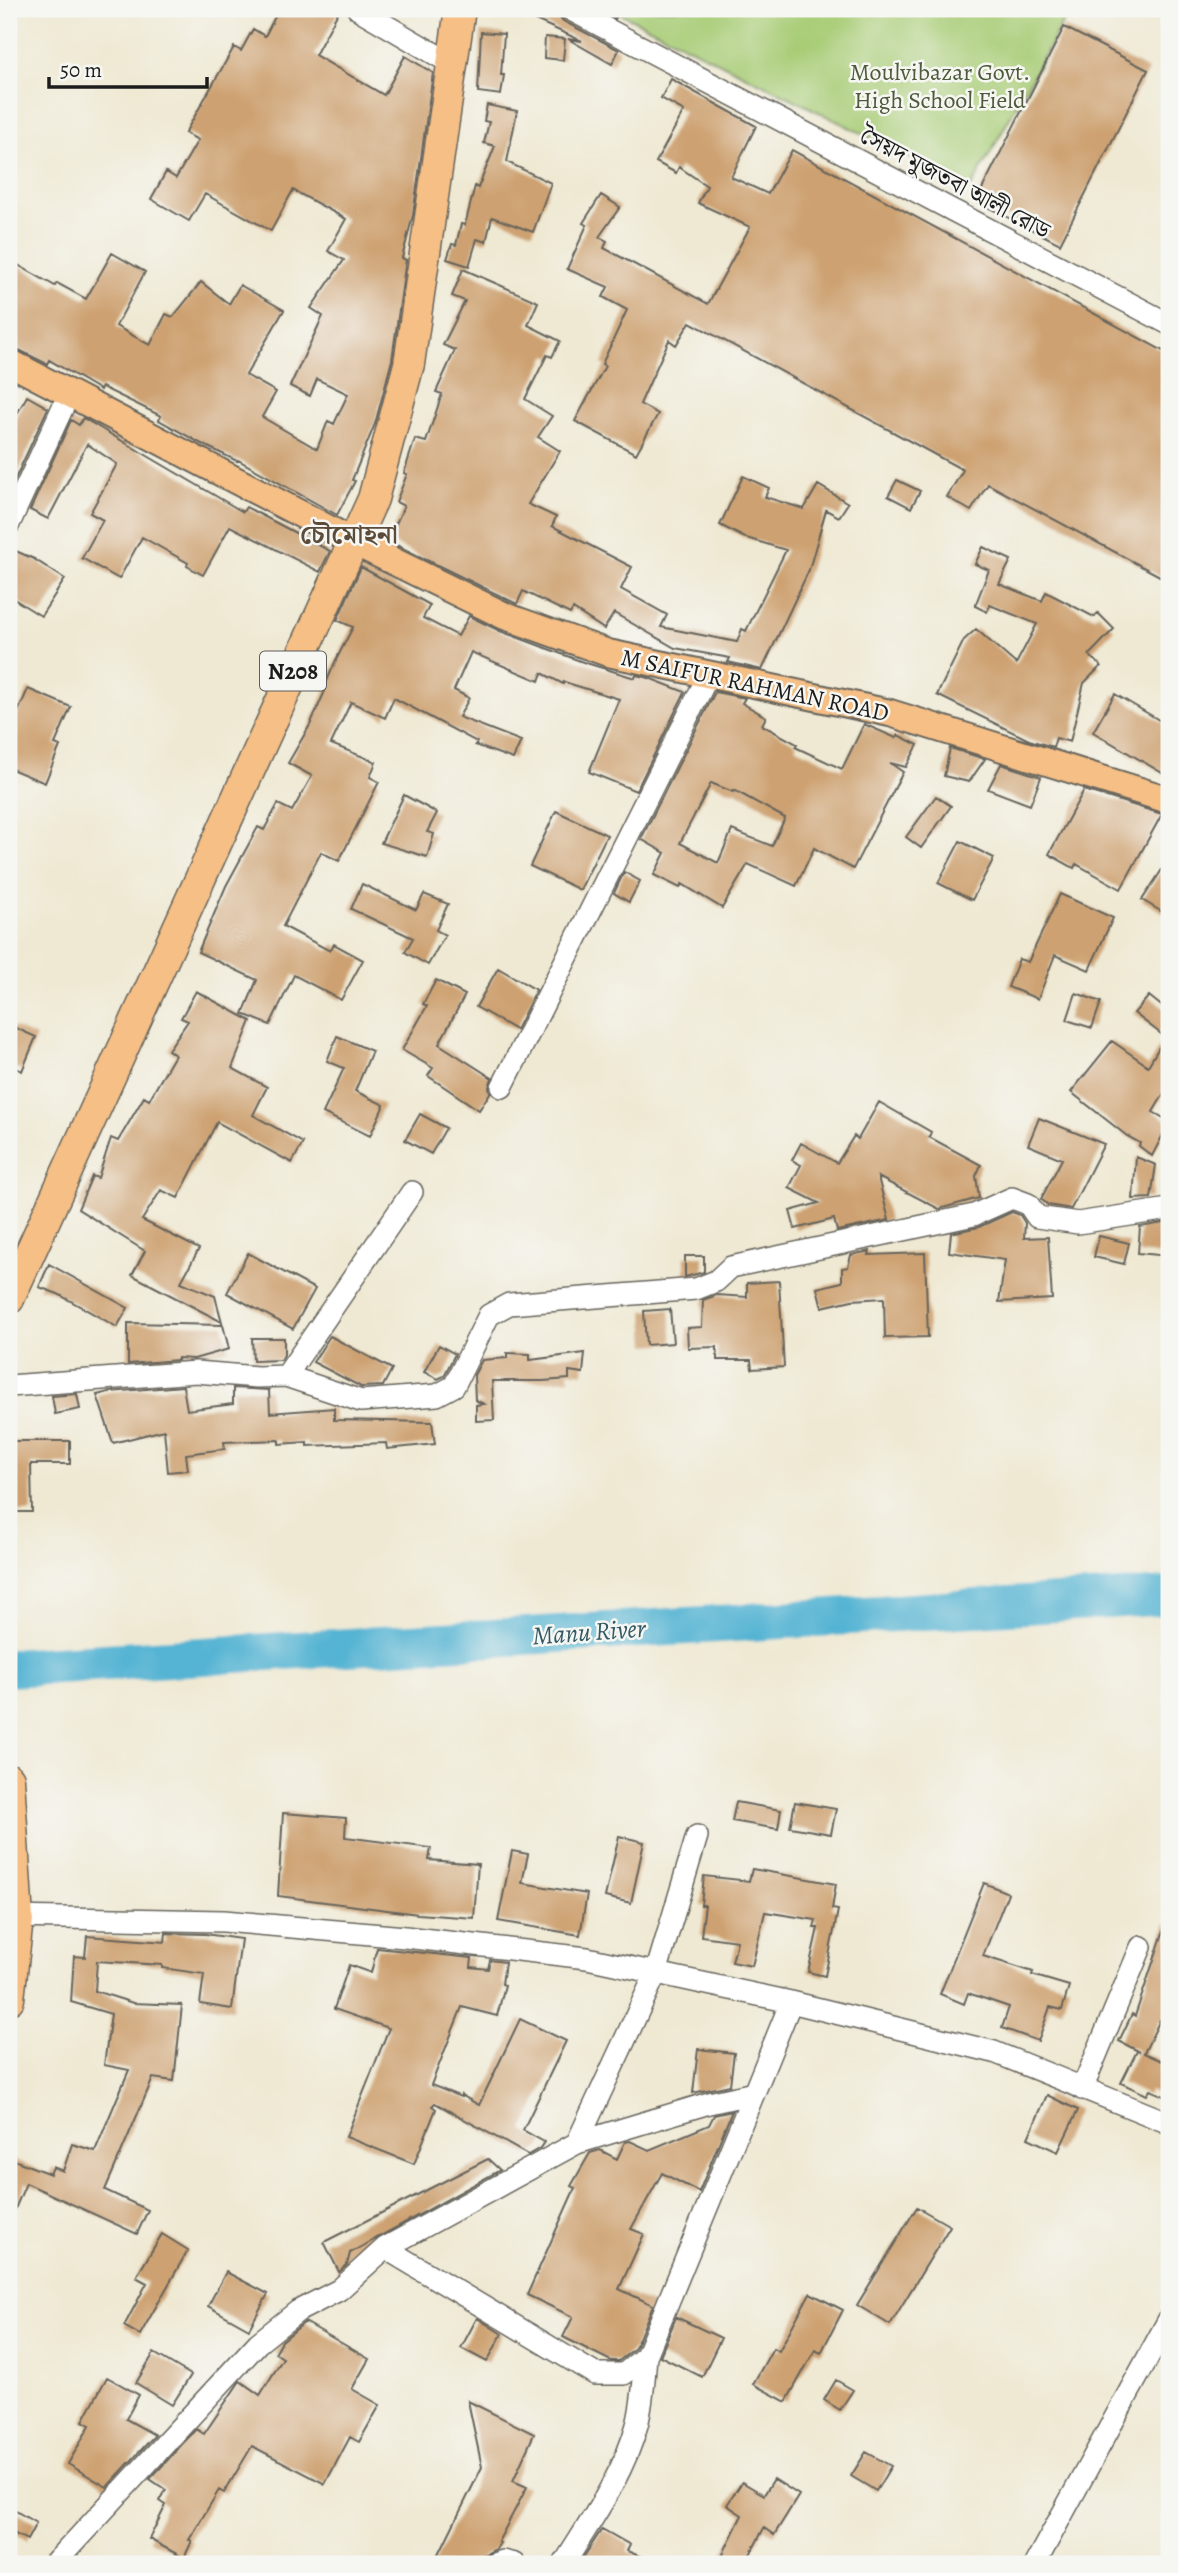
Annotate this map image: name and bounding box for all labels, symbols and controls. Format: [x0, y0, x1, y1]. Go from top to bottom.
scale bar [49, 46, 206, 90]
text: 50 m [60, 56, 102, 84]
park label: Moulvibazar Govt. High School Field [850, 56, 1030, 116]
street label: সৈয়দ মুজতবা আলী রোড [853, 119, 1057, 247]
district label: চৌমোহনা [300, 517, 398, 552]
street label: M SAIFUR RAHMAN ROAD [618, 641, 892, 729]
road number: N208 [260, 652, 326, 691]
water label: Manu River [531, 1611, 648, 1653]

